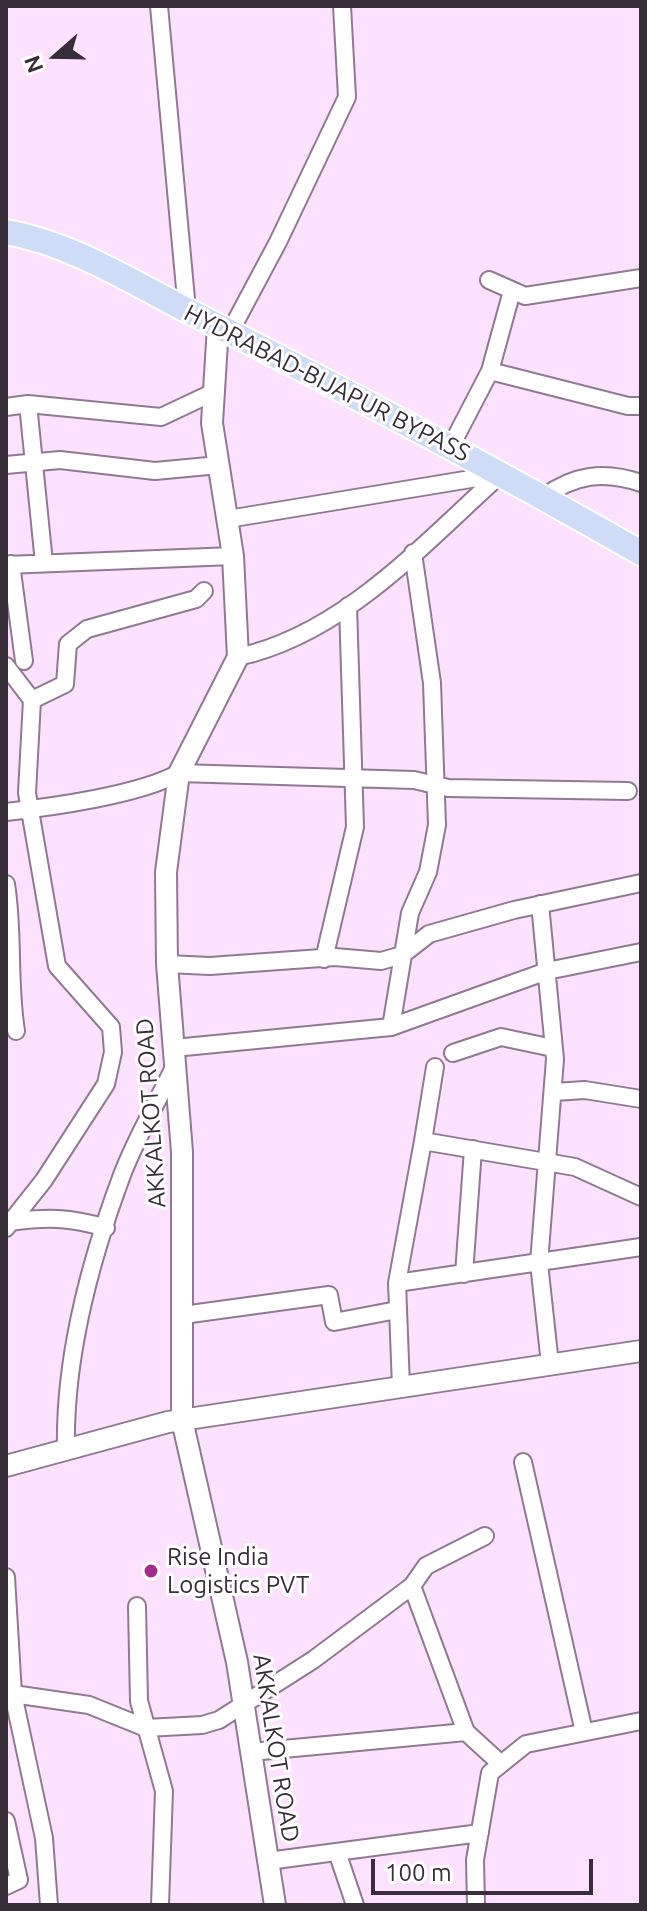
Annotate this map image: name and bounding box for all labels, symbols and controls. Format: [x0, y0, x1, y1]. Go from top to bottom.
north arrow [16, 16, 96, 96]
text: N [18, 52, 48, 76]
street label: HYDRABAD-BIJAPUR BYPASS [179, 298, 475, 468]
street label: AKKALKOT ROAD [130, 1017, 172, 1209]
place label: Rise India Logistics PVT [167, 1543, 309, 1599]
marker: Rise India Logistics PVT [142, 1562, 160, 1580]
street label: AKKALKOT ROAD [247, 1652, 305, 1844]
scale bar [375, 1843, 597, 1893]
text: 100 m [385, 1859, 452, 1886]

